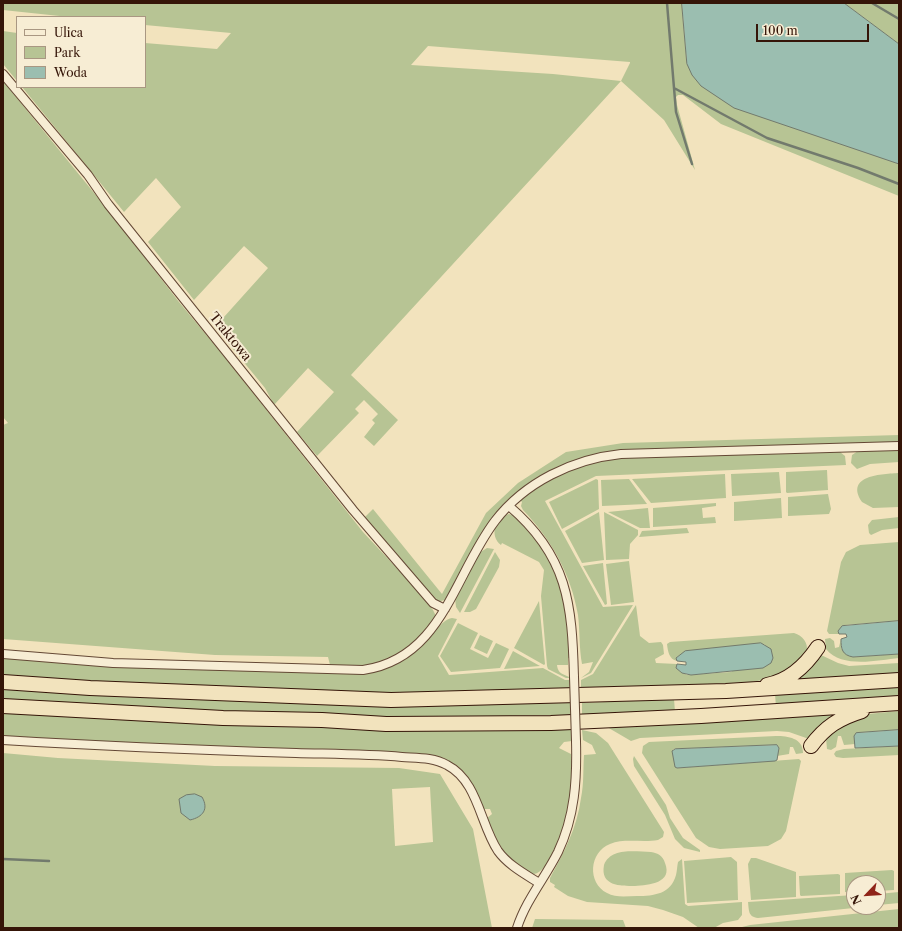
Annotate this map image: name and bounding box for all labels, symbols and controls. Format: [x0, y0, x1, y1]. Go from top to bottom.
legend [16, 16, 146, 88]
scale bar [758, 16, 871, 42]
text: 100 m [763, 23, 798, 38]
text: Ulica [54, 25, 83, 40]
text: Park [54, 45, 80, 60]
text: Woda [54, 65, 87, 80]
street label: Traktowa [206, 310, 254, 364]
north arrow [846, 875, 886, 915]
text: N [848, 892, 864, 907]

